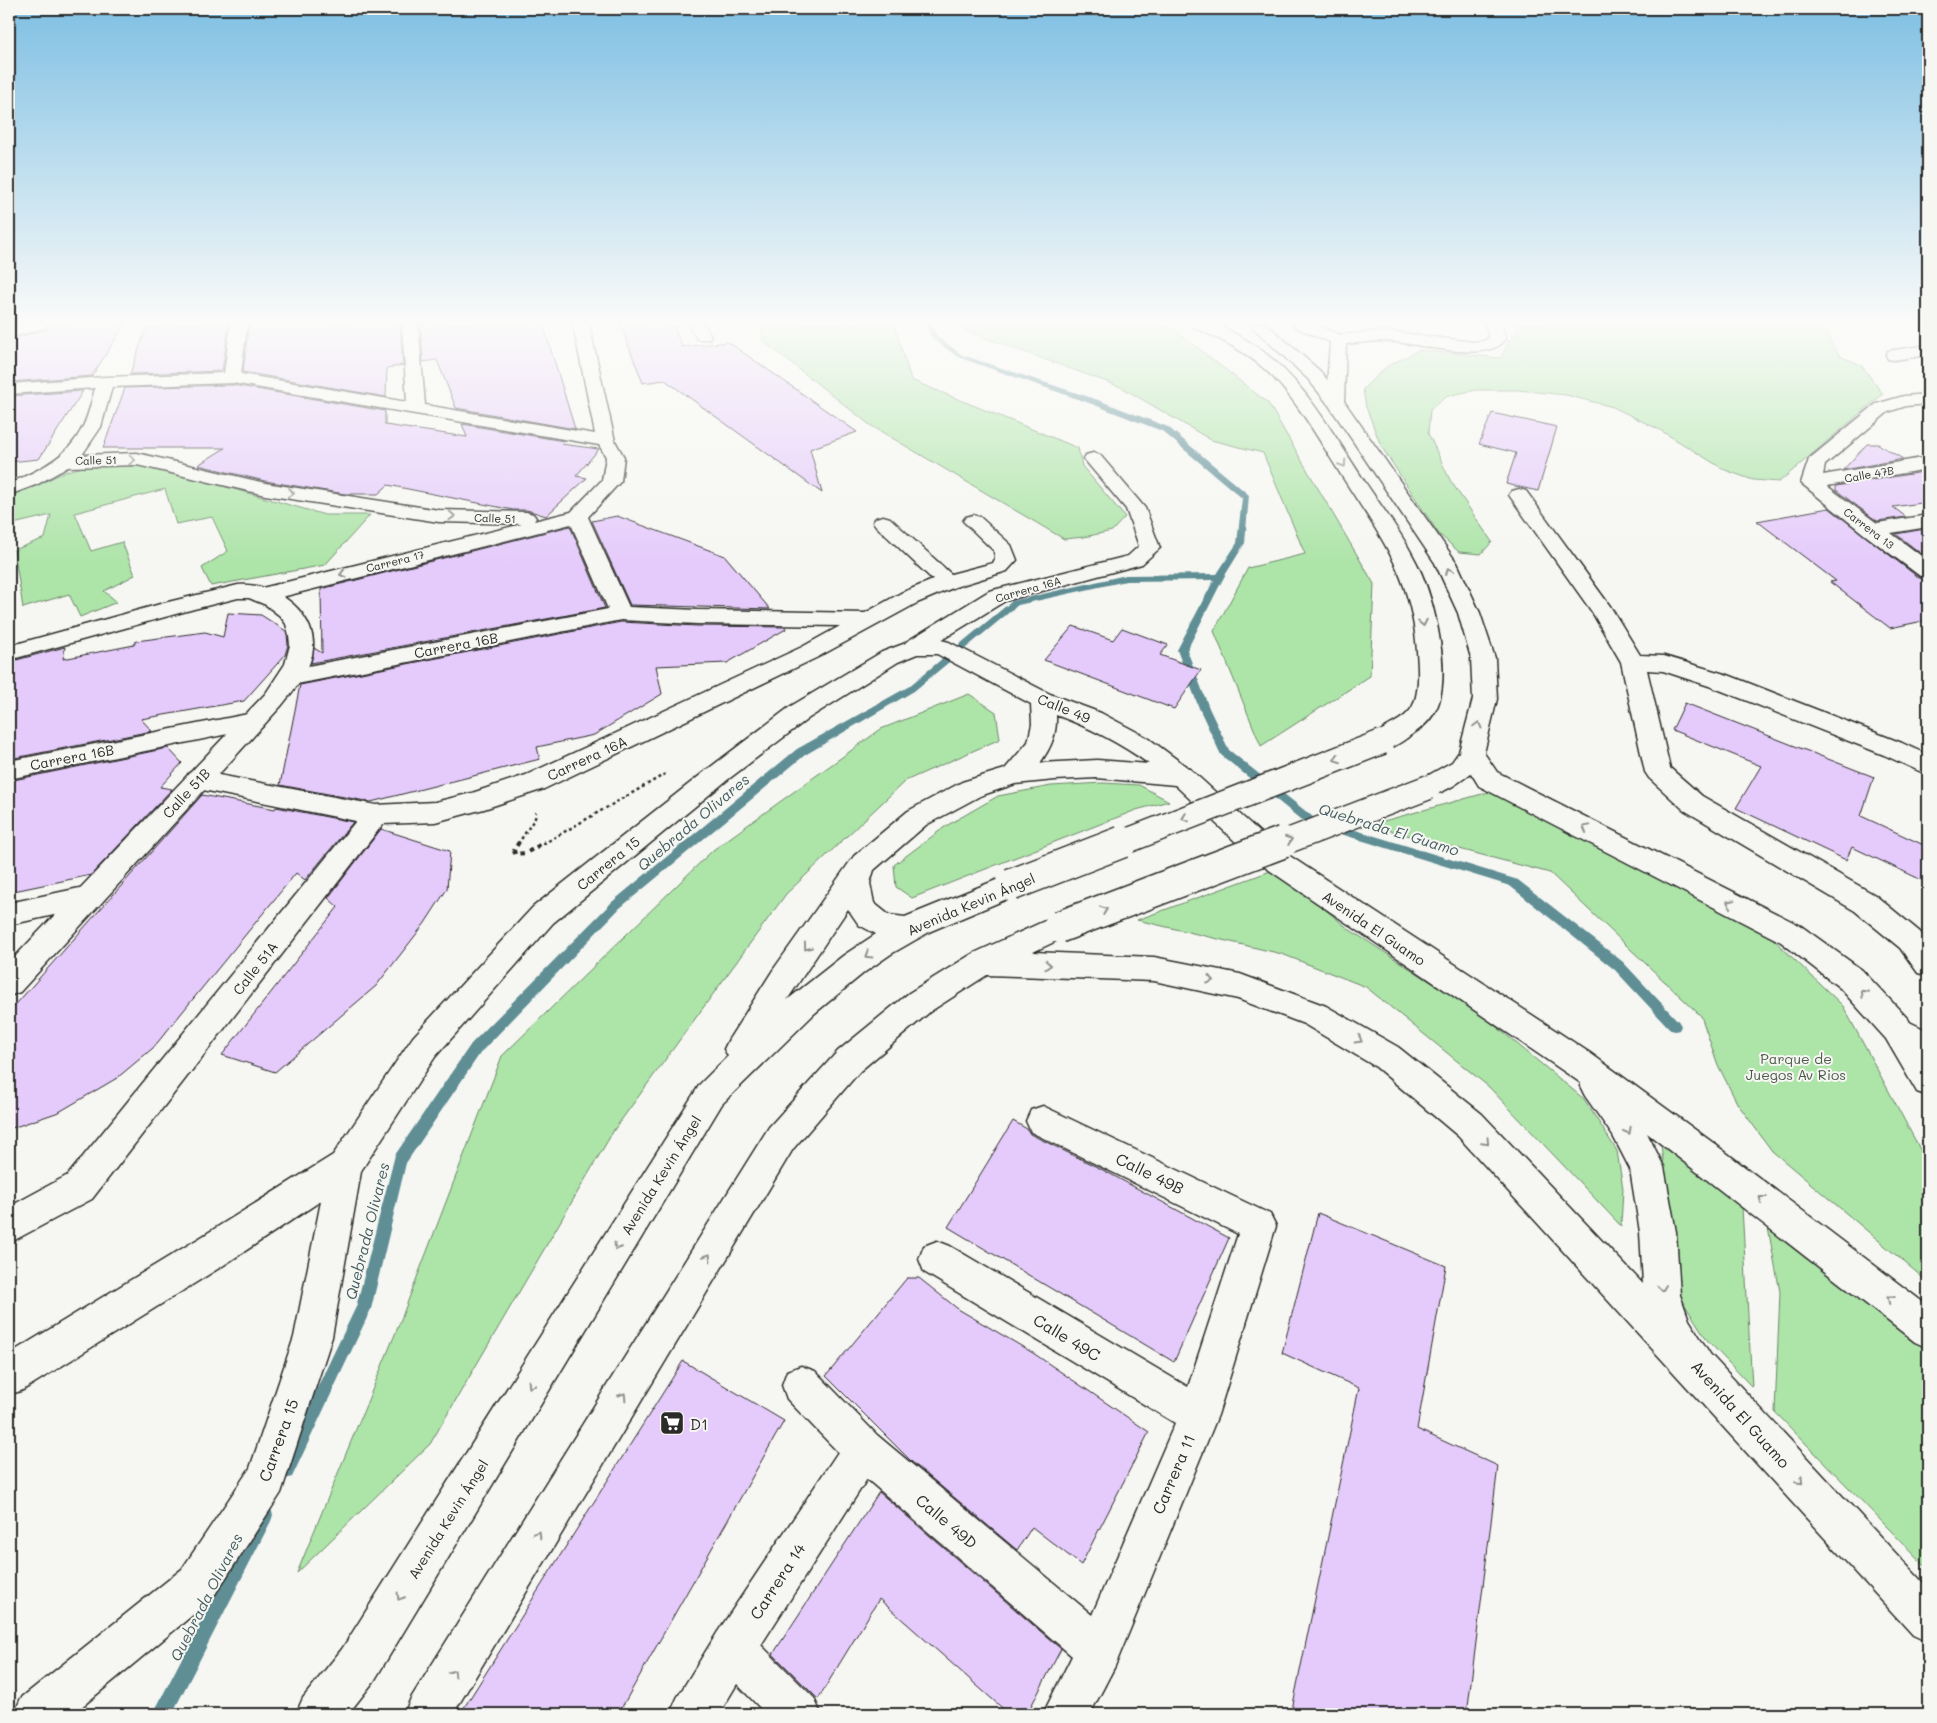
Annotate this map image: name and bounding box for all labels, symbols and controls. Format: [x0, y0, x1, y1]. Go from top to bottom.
street label: Calle 51 [75, 452, 117, 468]
one-way arrow [128, 454, 136, 465]
one-way arrow [1337, 459, 1347, 468]
street label: Calle 47B [1843, 462, 1895, 486]
one-way arrow [287, 487, 295, 497]
street label: Carrera 13 [1841, 504, 1898, 552]
street label: Calle 51 [474, 510, 516, 526]
one-way arrow [448, 511, 456, 522]
street label: Carrera 17 [364, 547, 426, 575]
one-way arrow [1446, 567, 1456, 576]
one-way arrow [339, 568, 348, 579]
street label: Carrera 16A [993, 572, 1063, 606]
one-way arrow [1418, 619, 1428, 628]
street label: Carrera 16B [412, 628, 500, 662]
street label: Calle 49 [1035, 689, 1093, 727]
one-way arrow [1472, 721, 1483, 730]
street label: Carrera 16A [544, 731, 630, 785]
street label: Carrera 16B [28, 740, 116, 774]
one-way arrow [1333, 753, 1342, 763]
street label: Calle 51B [158, 764, 214, 822]
water label: Quebrada Olivares [633, 769, 753, 875]
water label: Quebrada El Guamo [1316, 798, 1462, 860]
one-way arrow [1182, 812, 1190, 822]
one-way arrow [1582, 824, 1591, 834]
street label: Carrera 15 [572, 832, 644, 894]
one-way arrow [1284, 836, 1293, 846]
street label: Avenida Kevin Ángel [904, 868, 1038, 940]
street label: Avenida El Guamo [1319, 886, 1429, 970]
one-way arrow [1726, 899, 1735, 909]
one-way arrow [1100, 906, 1108, 916]
street label: Calle 51A [228, 937, 282, 999]
one-way arrow [804, 941, 813, 951]
one-way arrow [865, 949, 874, 958]
one-way arrow [1045, 960, 1053, 971]
one-way arrow [1205, 975, 1214, 985]
one-way arrow [1861, 990, 1870, 999]
one-way arrow [1354, 1034, 1363, 1044]
park label: Parque de Juegos Av Rios [1746, 1049, 1846, 1084]
street label: Avenida Kevin Ángel [617, 1112, 705, 1238]
one-way arrow [1622, 1126, 1632, 1135]
one-way arrow [1480, 1136, 1489, 1145]
street label: Calle 49B [1112, 1148, 1188, 1199]
water label: Quebrada Olivares [340, 1160, 394, 1302]
one-way arrow [1758, 1196, 1767, 1205]
one-way arrow [613, 1241, 623, 1250]
one-way arrow [701, 1254, 711, 1263]
one-way arrow [1656, 1284, 1667, 1292]
one-way arrow [1886, 1296, 1896, 1305]
street label: Calle 49C [1030, 1309, 1104, 1365]
street label: Avenida El Guamo [1687, 1356, 1795, 1472]
one-way arrow [528, 1379, 538, 1388]
one-way arrow [616, 1392, 626, 1401]
street label: Carrera 15 [253, 1396, 303, 1484]
supermarket icon: D1 [659, 1410, 685, 1436]
place label: D1 [690, 1413, 708, 1434]
street label: Carrera 11 [1147, 1431, 1199, 1517]
street label: Avenida Kevin Ángel [404, 1456, 492, 1582]
one-way arrow [1794, 1475, 1803, 1484]
street label: Calle 49D [912, 1489, 982, 1553]
water label: Quebrada Olivares [165, 1530, 247, 1664]
one-way arrow [531, 1531, 541, 1540]
street label: Carrera 14 [744, 1538, 810, 1623]
one-way arrow [396, 1592, 406, 1601]
one-way arrow [446, 1669, 456, 1678]

